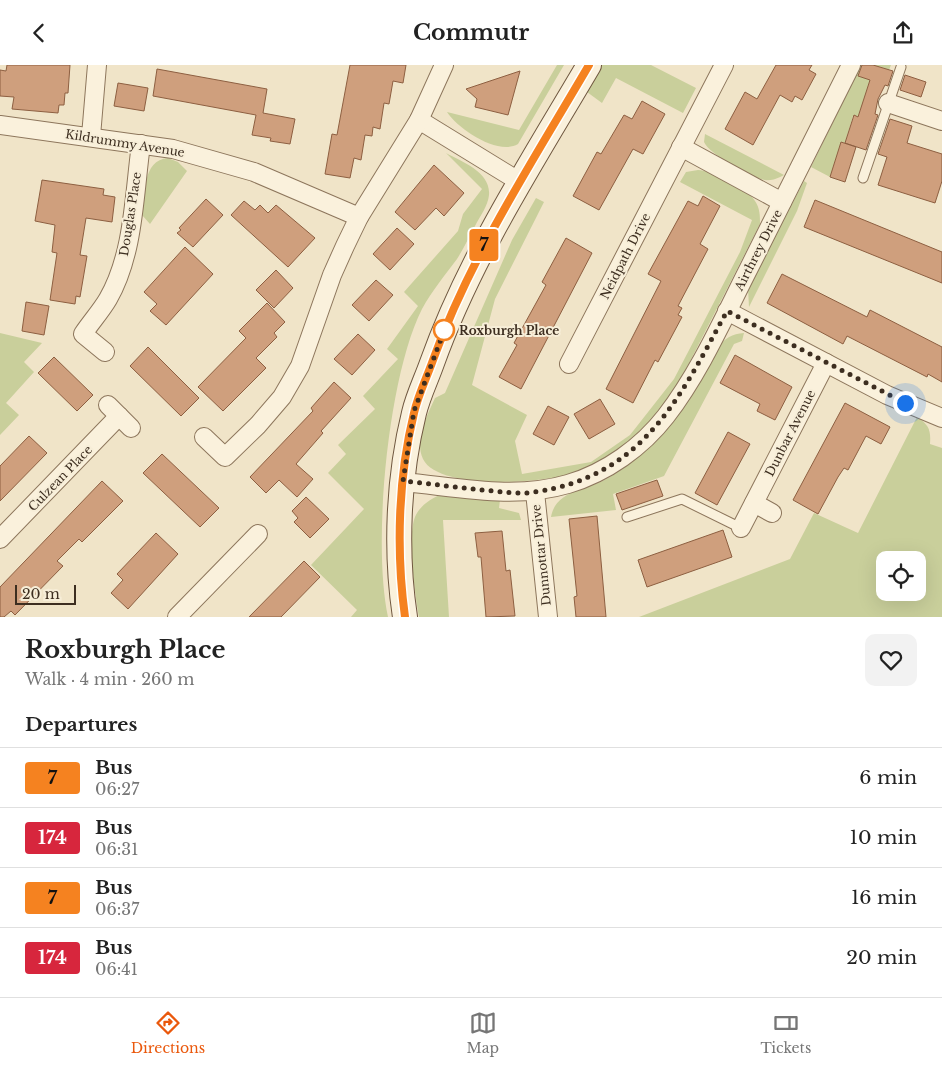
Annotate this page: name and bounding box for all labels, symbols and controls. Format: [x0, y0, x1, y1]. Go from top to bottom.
icon: back [25, 19, 53, 47]
text: Commutr [413, 19, 529, 46]
icon: share [889, 19, 917, 47]
street label: Kildrummy Avenue [64, 126, 186, 160]
street label: Douglas Place [116, 171, 144, 257]
street label: Airthrey Drive [731, 207, 785, 294]
street label: Neidpath Drive [597, 210, 653, 302]
line badge: 7 [468, 229, 500, 261]
text: 7 [479, 234, 489, 256]
marker: Roxburgh Place [433, 319, 455, 341]
place label: Roxburgh Place [459, 323, 559, 338]
street label: Dunbar Avenue [762, 387, 818, 479]
your location [893, 391, 918, 416]
street label: Culzean Place [25, 442, 95, 514]
street label: Dunnottar Drive [528, 503, 554, 606]
map controls [876, 551, 926, 601]
button: locate [876, 551, 926, 601]
scale bar [15, 582, 76, 605]
text: 20 m [22, 585, 60, 603]
button: heart [865, 634, 917, 686]
text: Roxburgh Place [25, 635, 226, 664]
text: Walk · 4 min · 260 m [25, 669, 195, 689]
text: Departures [25, 713, 137, 736]
text: Bus [95, 756, 132, 779]
text: 6 min [859, 766, 917, 789]
text: 7 [48, 767, 57, 789]
text: 06:27 [95, 779, 139, 799]
text: Bus [95, 816, 132, 839]
text: 10 min [850, 826, 917, 849]
text: 174 [38, 827, 67, 849]
text: 06:31 [95, 839, 138, 859]
text: Bus [95, 876, 132, 899]
text: 16 min [851, 886, 917, 909]
text: 7 [48, 887, 57, 909]
text: 06:37 [95, 899, 139, 919]
text: Bus [95, 936, 132, 959]
text: 20 min [846, 946, 917, 969]
text: 174 [38, 947, 67, 969]
text: 06:41 [95, 959, 138, 979]
tab: Directions [131, 1009, 205, 1057]
tab: Map [467, 1009, 499, 1057]
tab: Tickets [760, 1009, 811, 1057]

